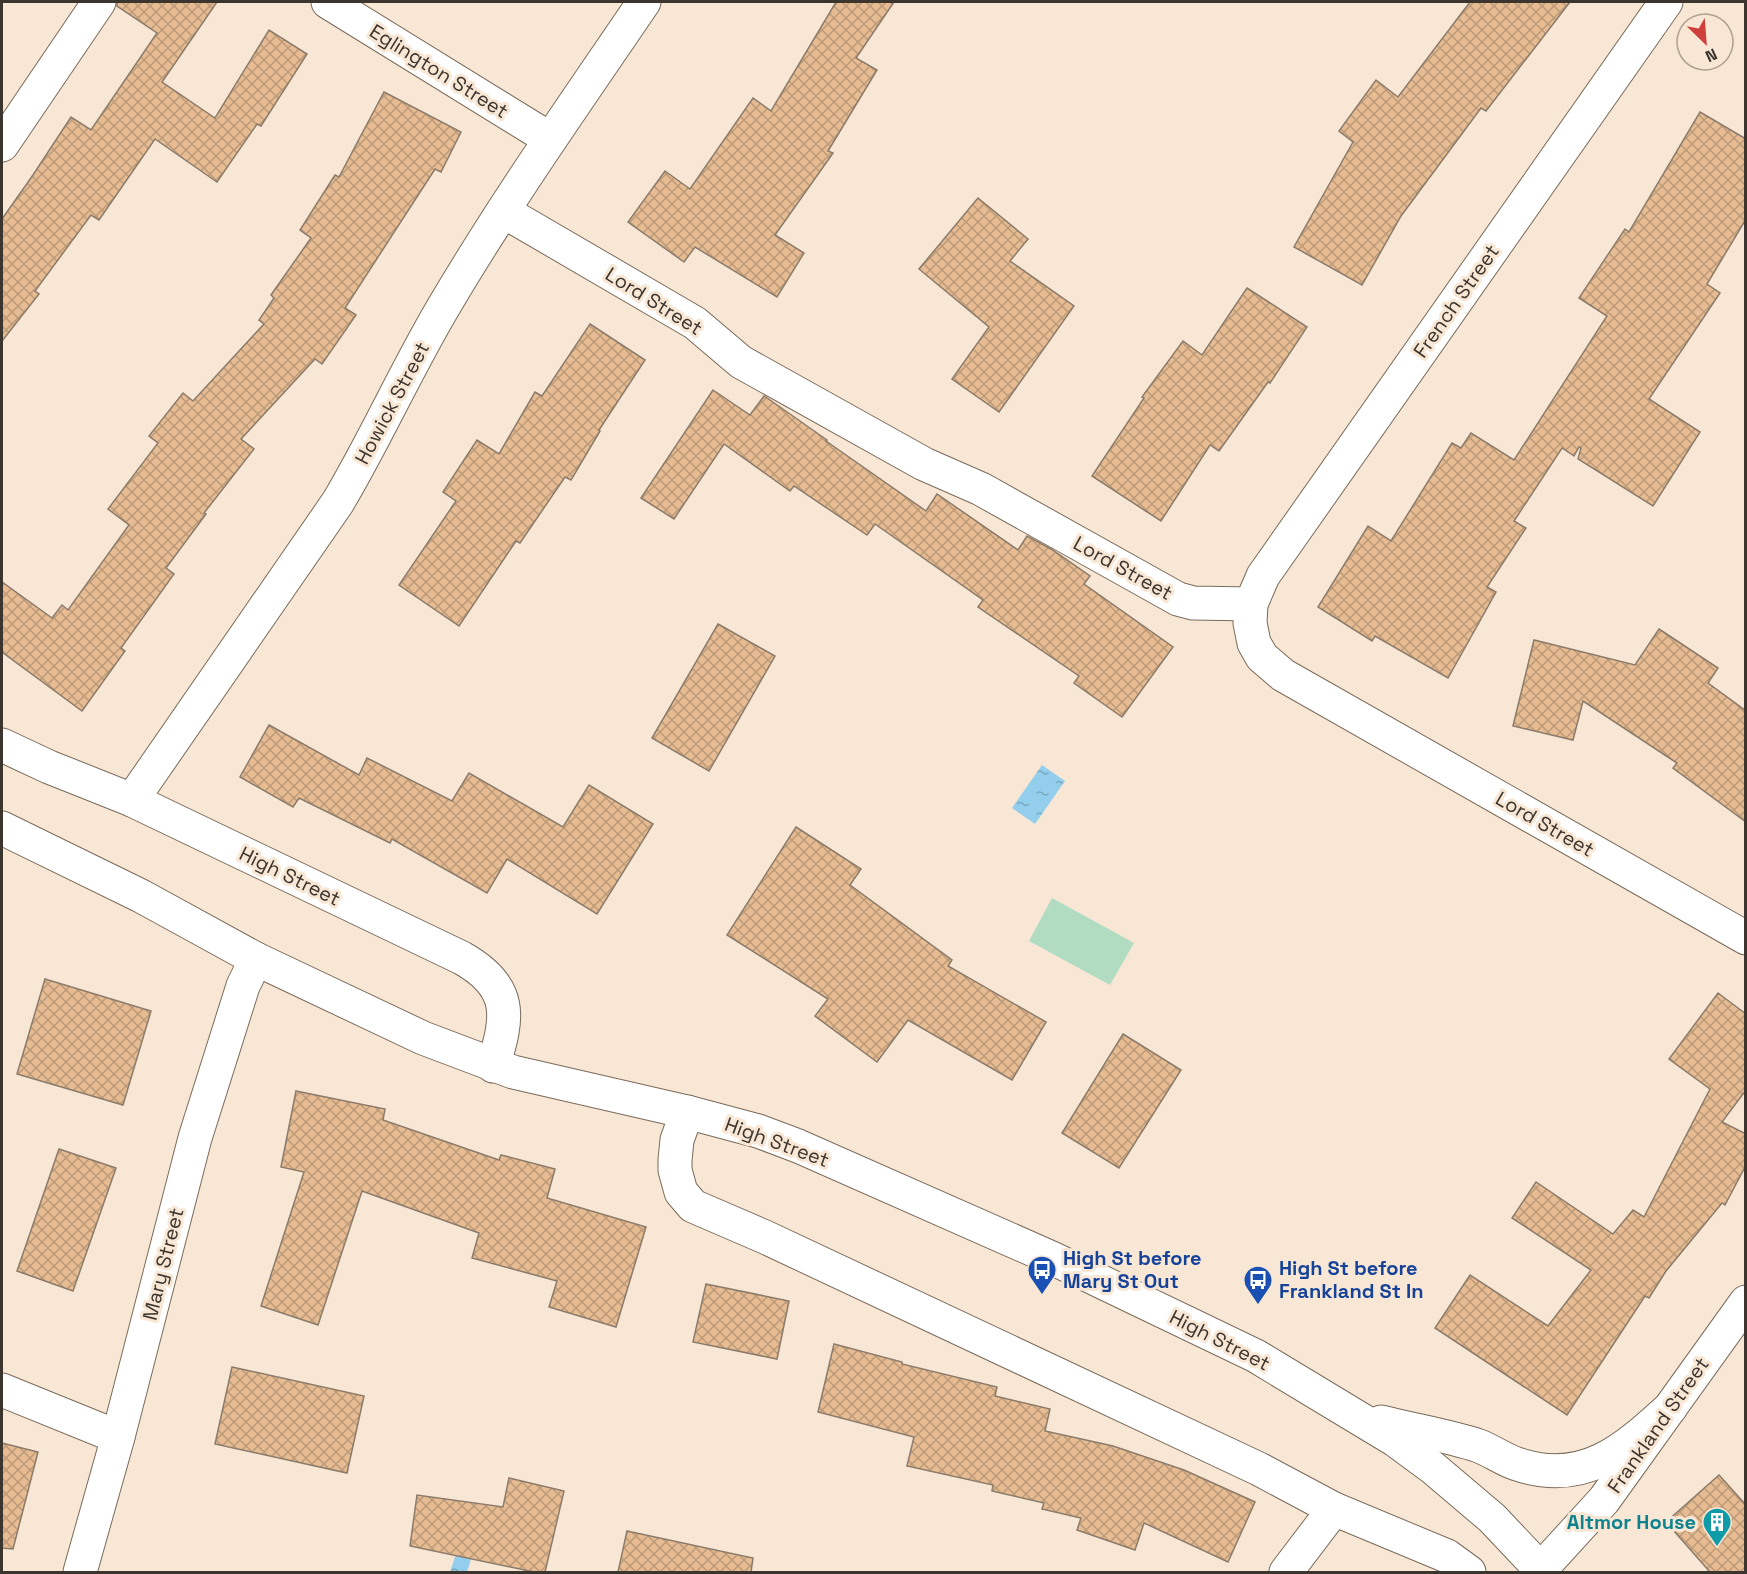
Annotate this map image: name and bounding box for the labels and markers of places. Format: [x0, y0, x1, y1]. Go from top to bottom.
place label: High St before Mary St Out [1063, 1245, 1202, 1294]
bus stop icon: High St before Mary St Out [1026, 1254, 1058, 1296]
place label: High St before Frankland St In [1279, 1255, 1423, 1304]
bus stop icon: High St before Frankland St In [1242, 1264, 1274, 1306]
building icon: Altmor House [1701, 1506, 1733, 1548]
place label: Altmor House [1567, 1509, 1696, 1535]

